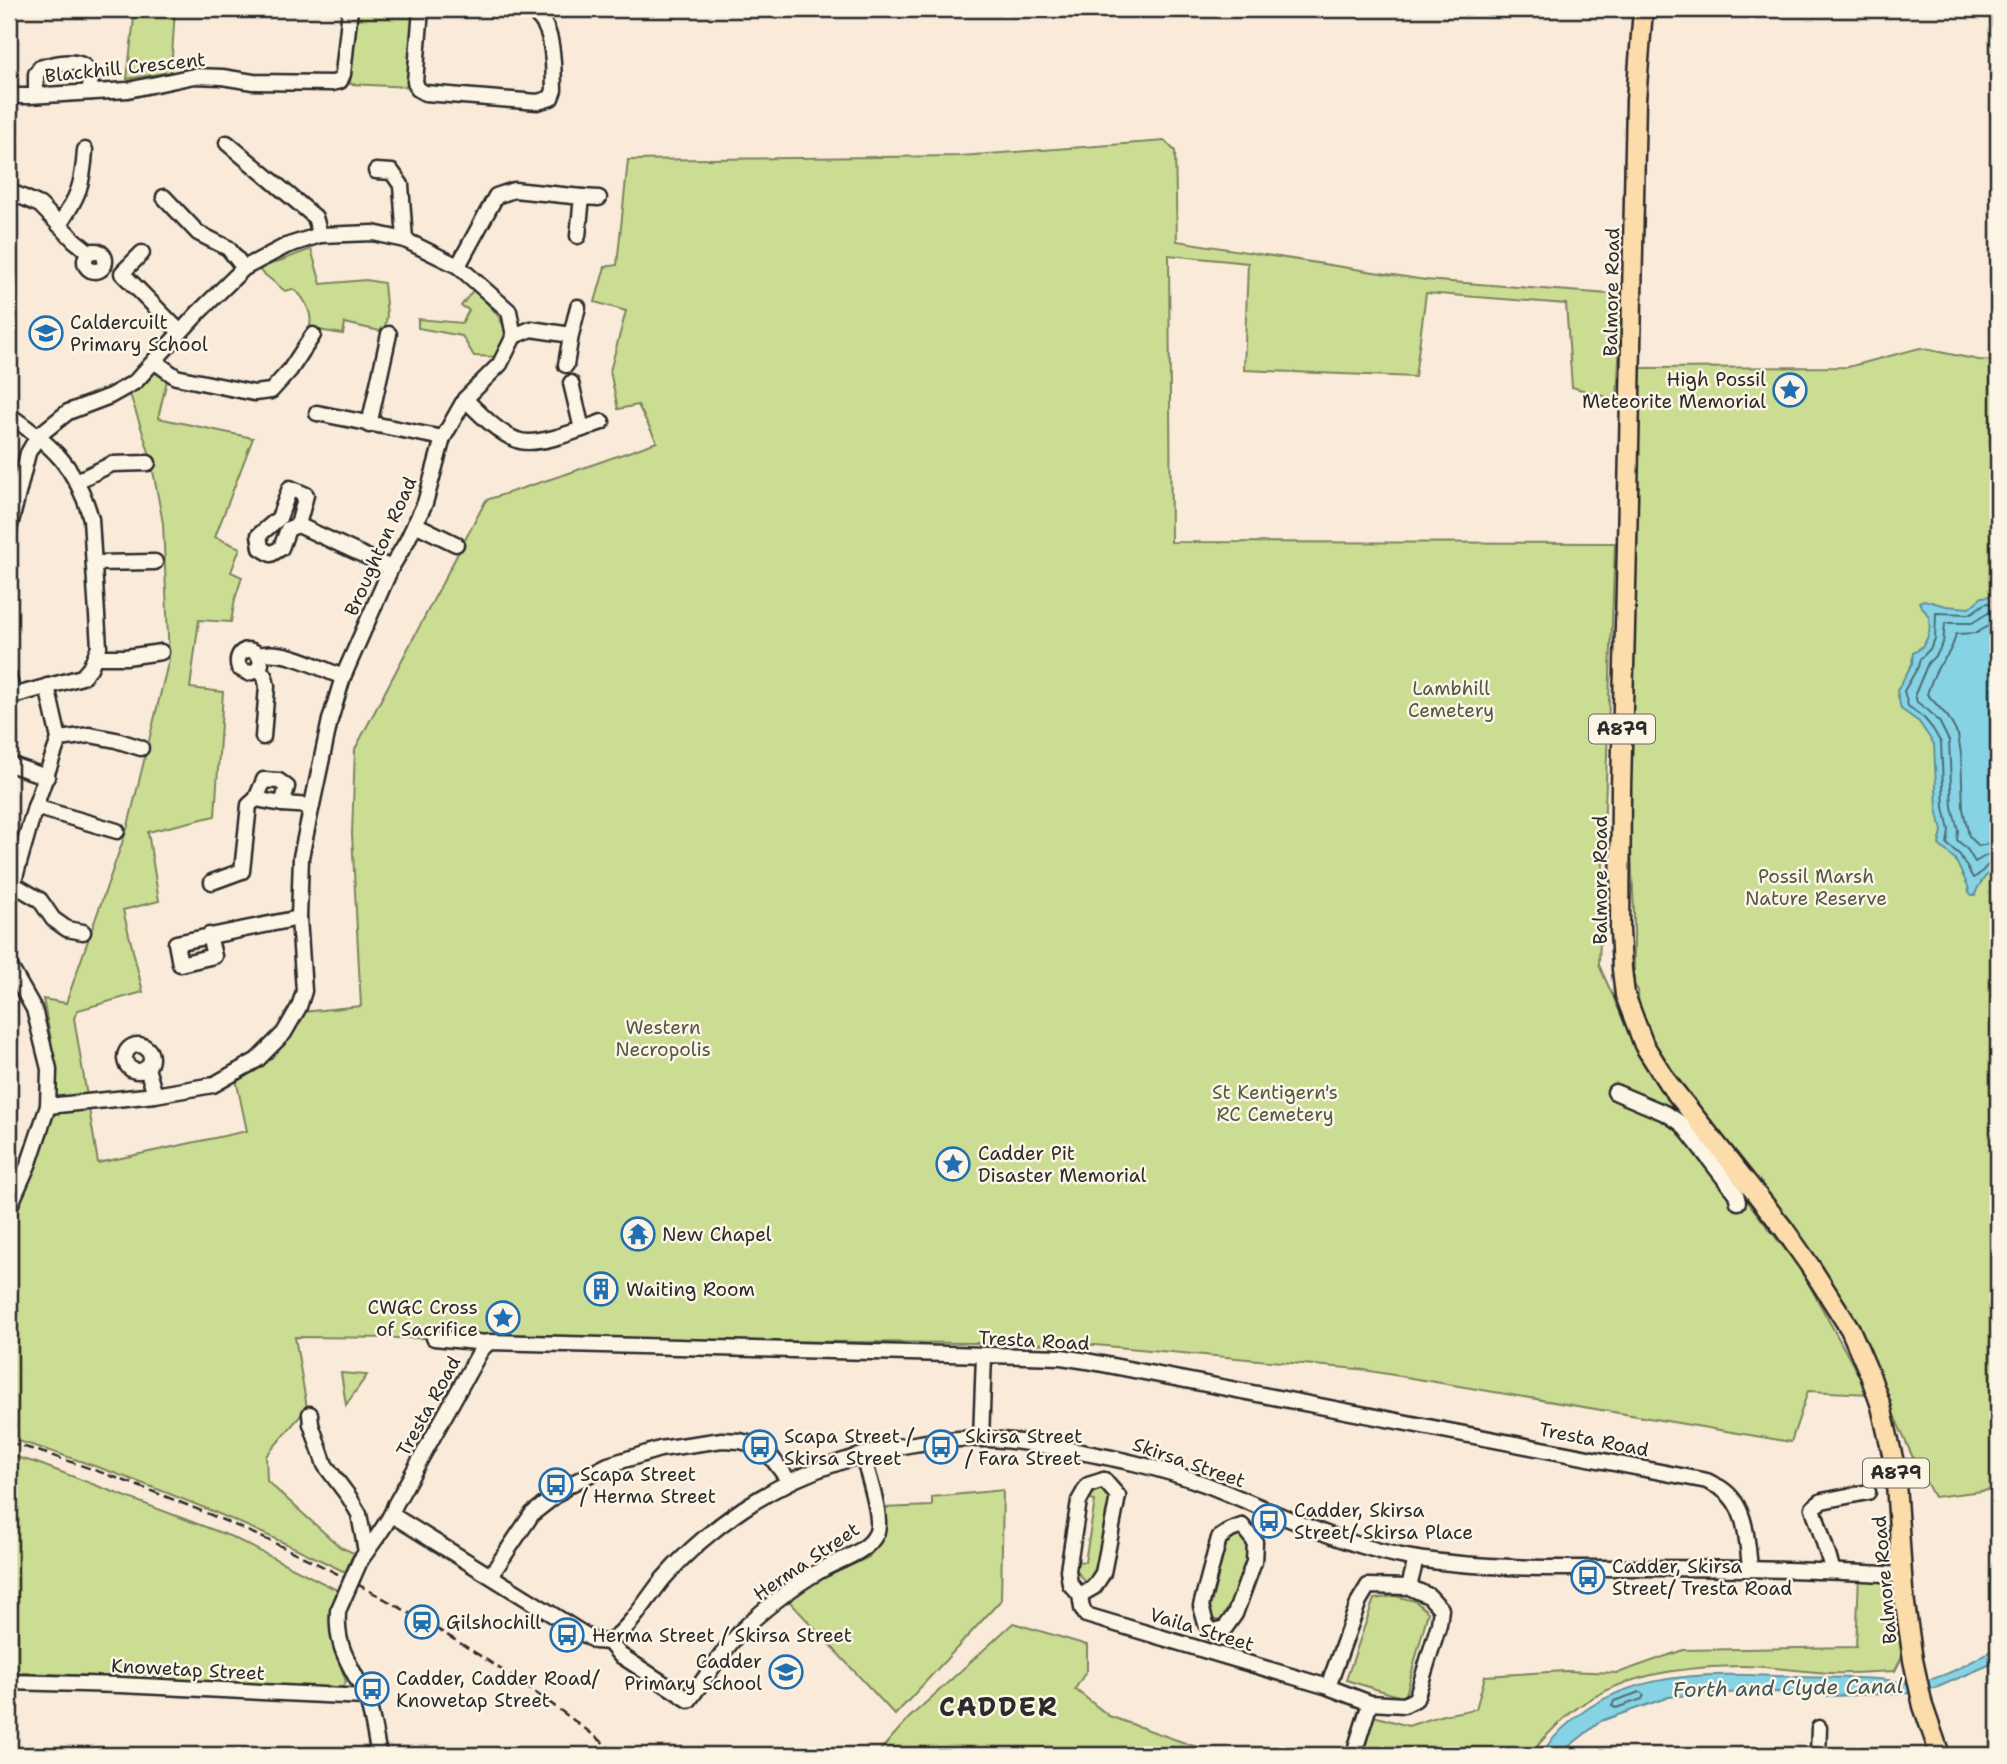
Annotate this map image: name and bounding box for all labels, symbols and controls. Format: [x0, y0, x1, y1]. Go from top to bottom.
street label: Blackhill Crescent [43, 47, 207, 88]
street label: Balmore Road [1598, 227, 1625, 357]
place label: Caldercuilt Primary School [70, 310, 208, 357]
school or university icon: Caldercuilt Primary School [27, 314, 65, 352]
place label: High Possil Meteorite Memorial [1582, 367, 1766, 414]
place icon: High Possil Meteorite Memorial [1771, 371, 1809, 409]
street label: Broughton Road [339, 473, 422, 620]
park label: Lambhill Cemetery [1408, 676, 1494, 723]
road number: A879 [1589, 714, 1655, 744]
street label: Balmore Road [1588, 816, 1613, 944]
park label: Possil Marsh Nature Reserve [1745, 864, 1887, 911]
park label: Western Necropolis [615, 1015, 711, 1062]
park label: St Kentigern's RC Cemetery [1212, 1080, 1338, 1127]
place label: Cadder Pit Disaster Memorial [978, 1141, 1147, 1188]
place icon: Cadder Pit Disaster Memorial [934, 1145, 972, 1183]
temple icon: New Chapel [619, 1215, 657, 1253]
place label: New Chapel [662, 1222, 772, 1247]
building icon: Waiting Room [582, 1270, 620, 1308]
place label: Waiting Room [626, 1277, 755, 1302]
place label: CWGC Cross of Sacrifice [368, 1295, 478, 1342]
place icon: CWGC Cross of Sacrifice [484, 1299, 522, 1337]
street label: Tresta Road [978, 1325, 1090, 1356]
street label: Tresta Road [391, 1352, 466, 1461]
street label: Tresta Road [1537, 1417, 1651, 1462]
place label: Scapa Street / Skirsa Street [784, 1424, 916, 1471]
place label: Skirsa Street / Fara Street [965, 1424, 1083, 1471]
bus stop icon: Scapa Street / Skirsa Street [741, 1428, 779, 1466]
bus stop icon: Skirsa Street / Fara Street [922, 1428, 960, 1466]
street label: Skirsa Street [1129, 1432, 1248, 1493]
road number: A879 [1863, 1458, 1929, 1488]
place label: Scapa Street / Herma Street [580, 1462, 716, 1509]
bus stop icon: Scapa Street / Herma Street [537, 1466, 575, 1504]
place label: Cadder, Skirsa Street/ Skirsa Place [1294, 1498, 1473, 1545]
bus stop icon: Cadder, Skirsa Street/ Skirsa Place [1250, 1502, 1288, 1540]
street label: Balmore Road [1866, 1515, 1903, 1645]
street label: Herma Street [748, 1517, 864, 1606]
place label: Cadder, Skirsa Street/ Tresta Road [1612, 1554, 1792, 1601]
bus stop icon: Cadder, Skirsa Street/ Tresta Road [1569, 1558, 1607, 1596]
street label: Vaila Street [1147, 1602, 1257, 1657]
station icon: Gilshochill [403, 1603, 441, 1641]
place label: Gilshochill [446, 1610, 541, 1635]
bus stop icon: Herma Street / Skirsa Street [548, 1616, 586, 1654]
place label: Herma Street / Skirsa Street [592, 1623, 852, 1648]
place label: Cadder Primary School [624, 1649, 762, 1696]
street label: Knowetap Street [110, 1653, 266, 1686]
school or university icon: Cadder Primary School [767, 1653, 805, 1691]
place label: Cadder, Cadder Road/ Knowetap Street [396, 1666, 601, 1713]
bus stop icon: Cadder, Cadder Road/ Knowetap Street [353, 1670, 391, 1708]
water label: Forth and Clyde Canal [1672, 1672, 1904, 1704]
district label: CADDER [939, 1689, 1059, 1724]

